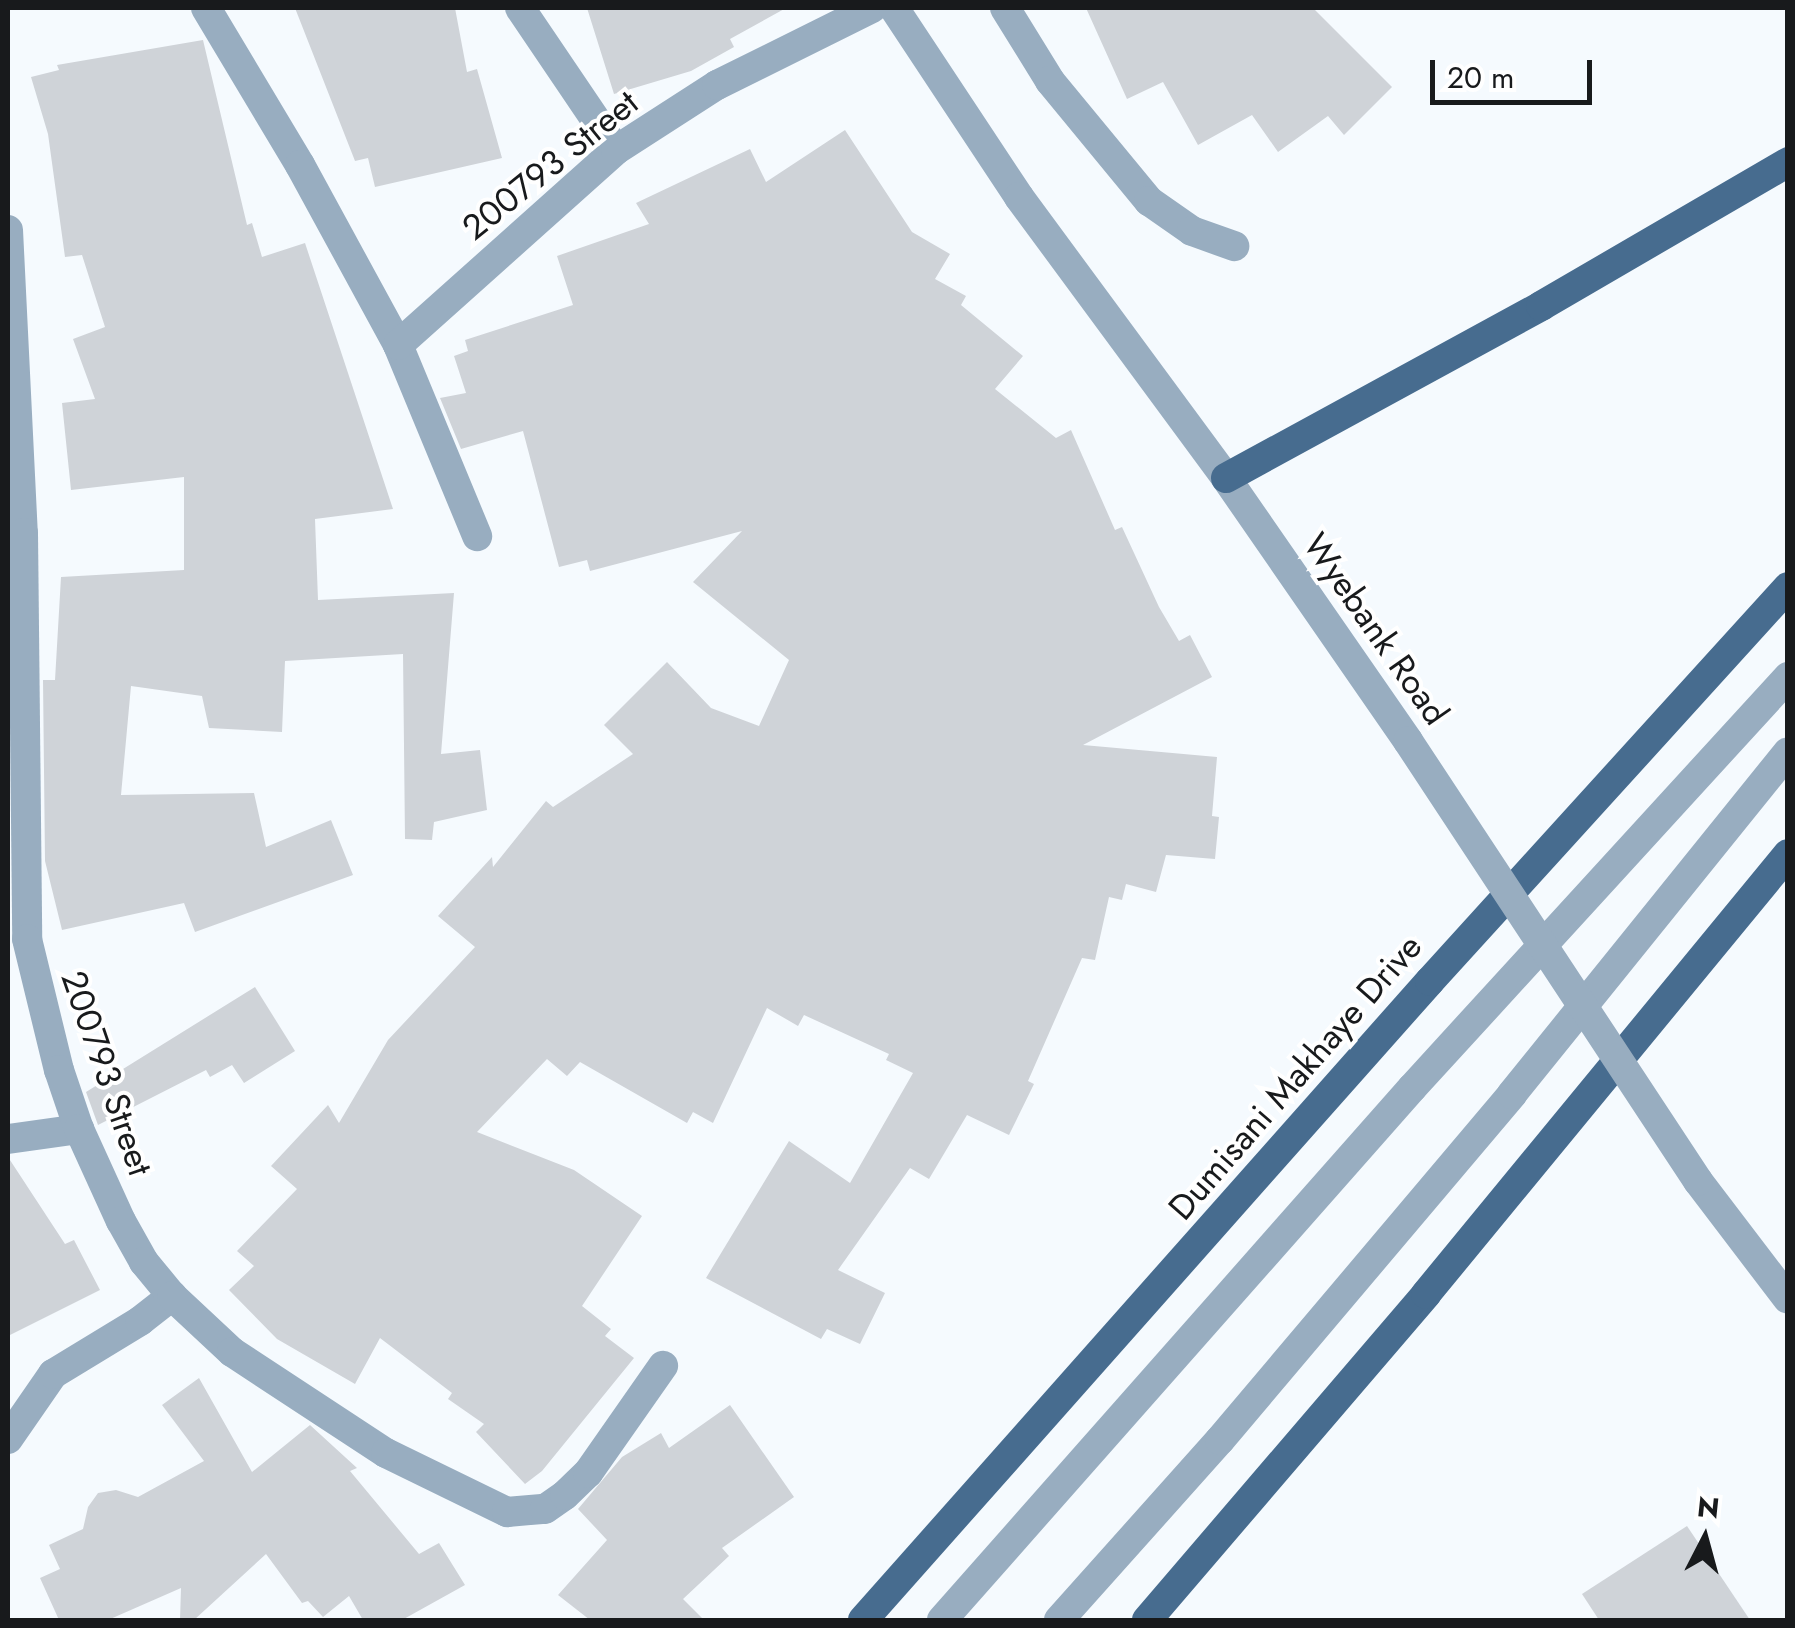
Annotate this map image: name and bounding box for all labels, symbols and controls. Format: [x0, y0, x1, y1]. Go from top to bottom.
scale bar [1435, 40, 1598, 102]
text: 20 m [1447, 56, 1514, 99]
street label: 200793 Street [454, 81, 646, 249]
street label: Wyebank Road [1295, 525, 1457, 733]
street label: Dumisani Makhaye Drive [1160, 926, 1430, 1228]
street label: 200793 Street [52, 965, 162, 1181]
text: N [1695, 1486, 1721, 1529]
north arrow [1655, 1488, 1755, 1588]

